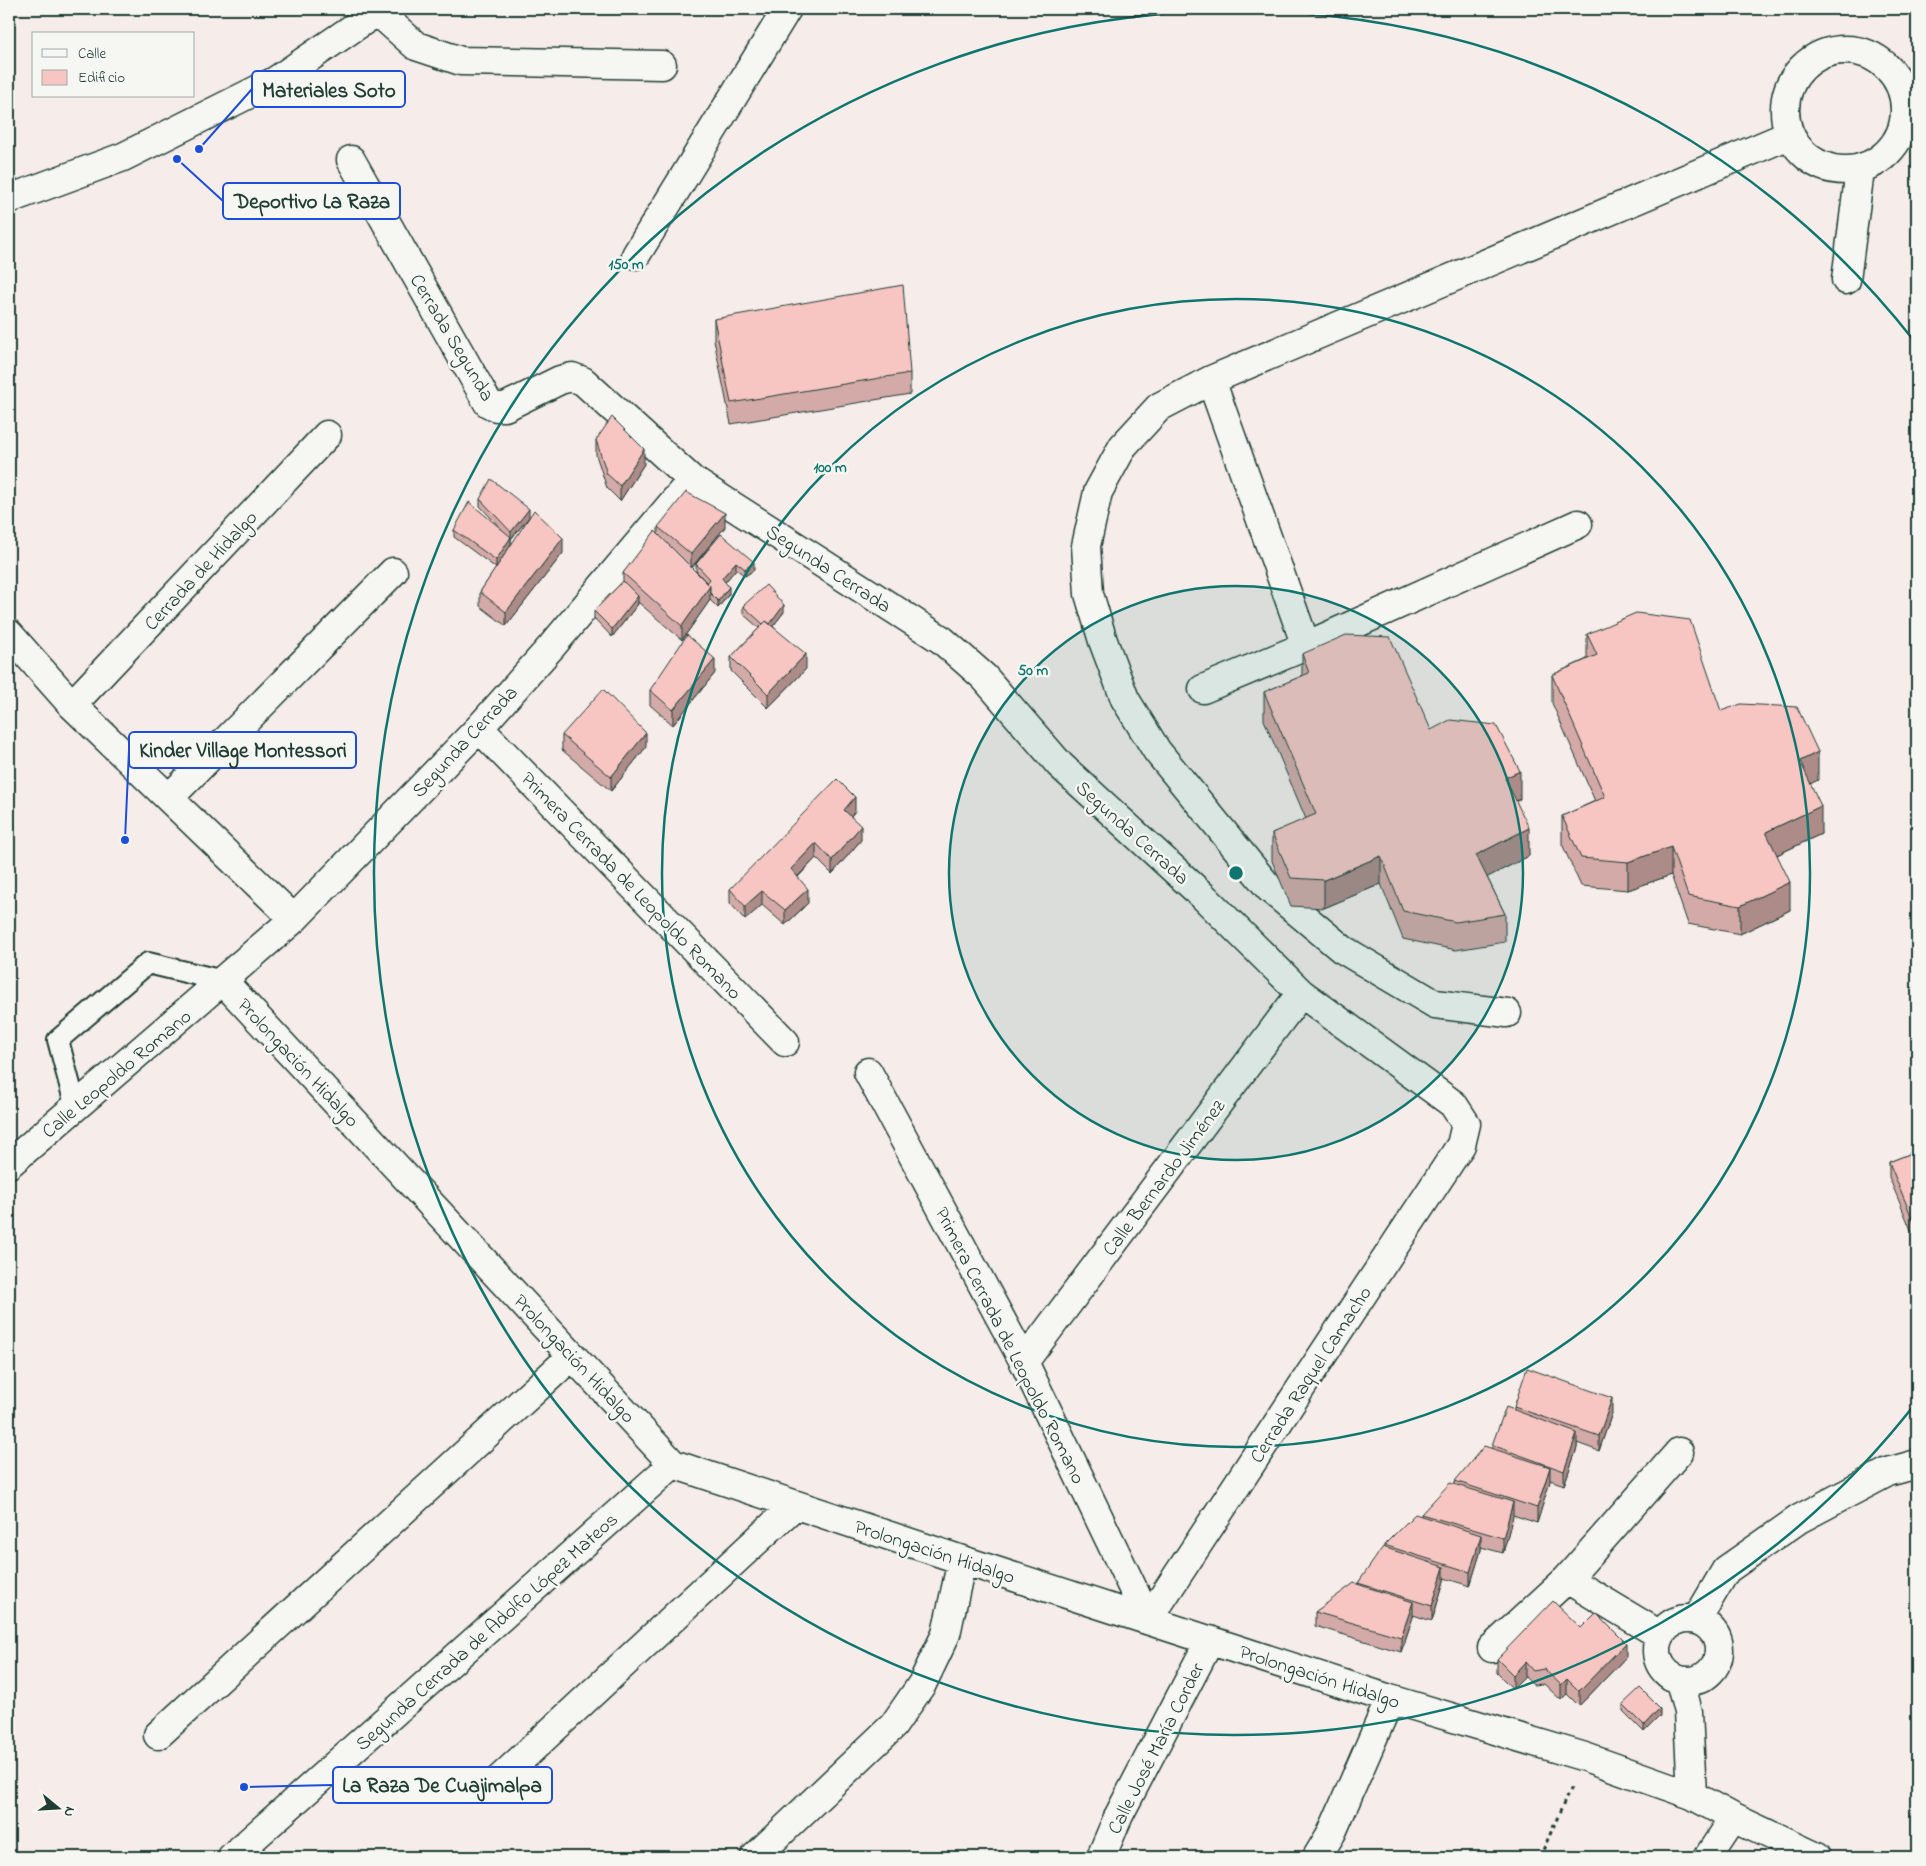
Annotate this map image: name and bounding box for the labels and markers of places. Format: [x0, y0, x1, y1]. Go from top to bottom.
callout: Materiales Soto [252, 71, 405, 107]
callout: Deportivo La Raza [223, 183, 400, 219]
callout: Kinder Village Montessori [129, 732, 356, 768]
centre of rings [1227, 864, 1245, 882]
callout: La Raza De Cuajimalpa [333, 1767, 552, 1803]

